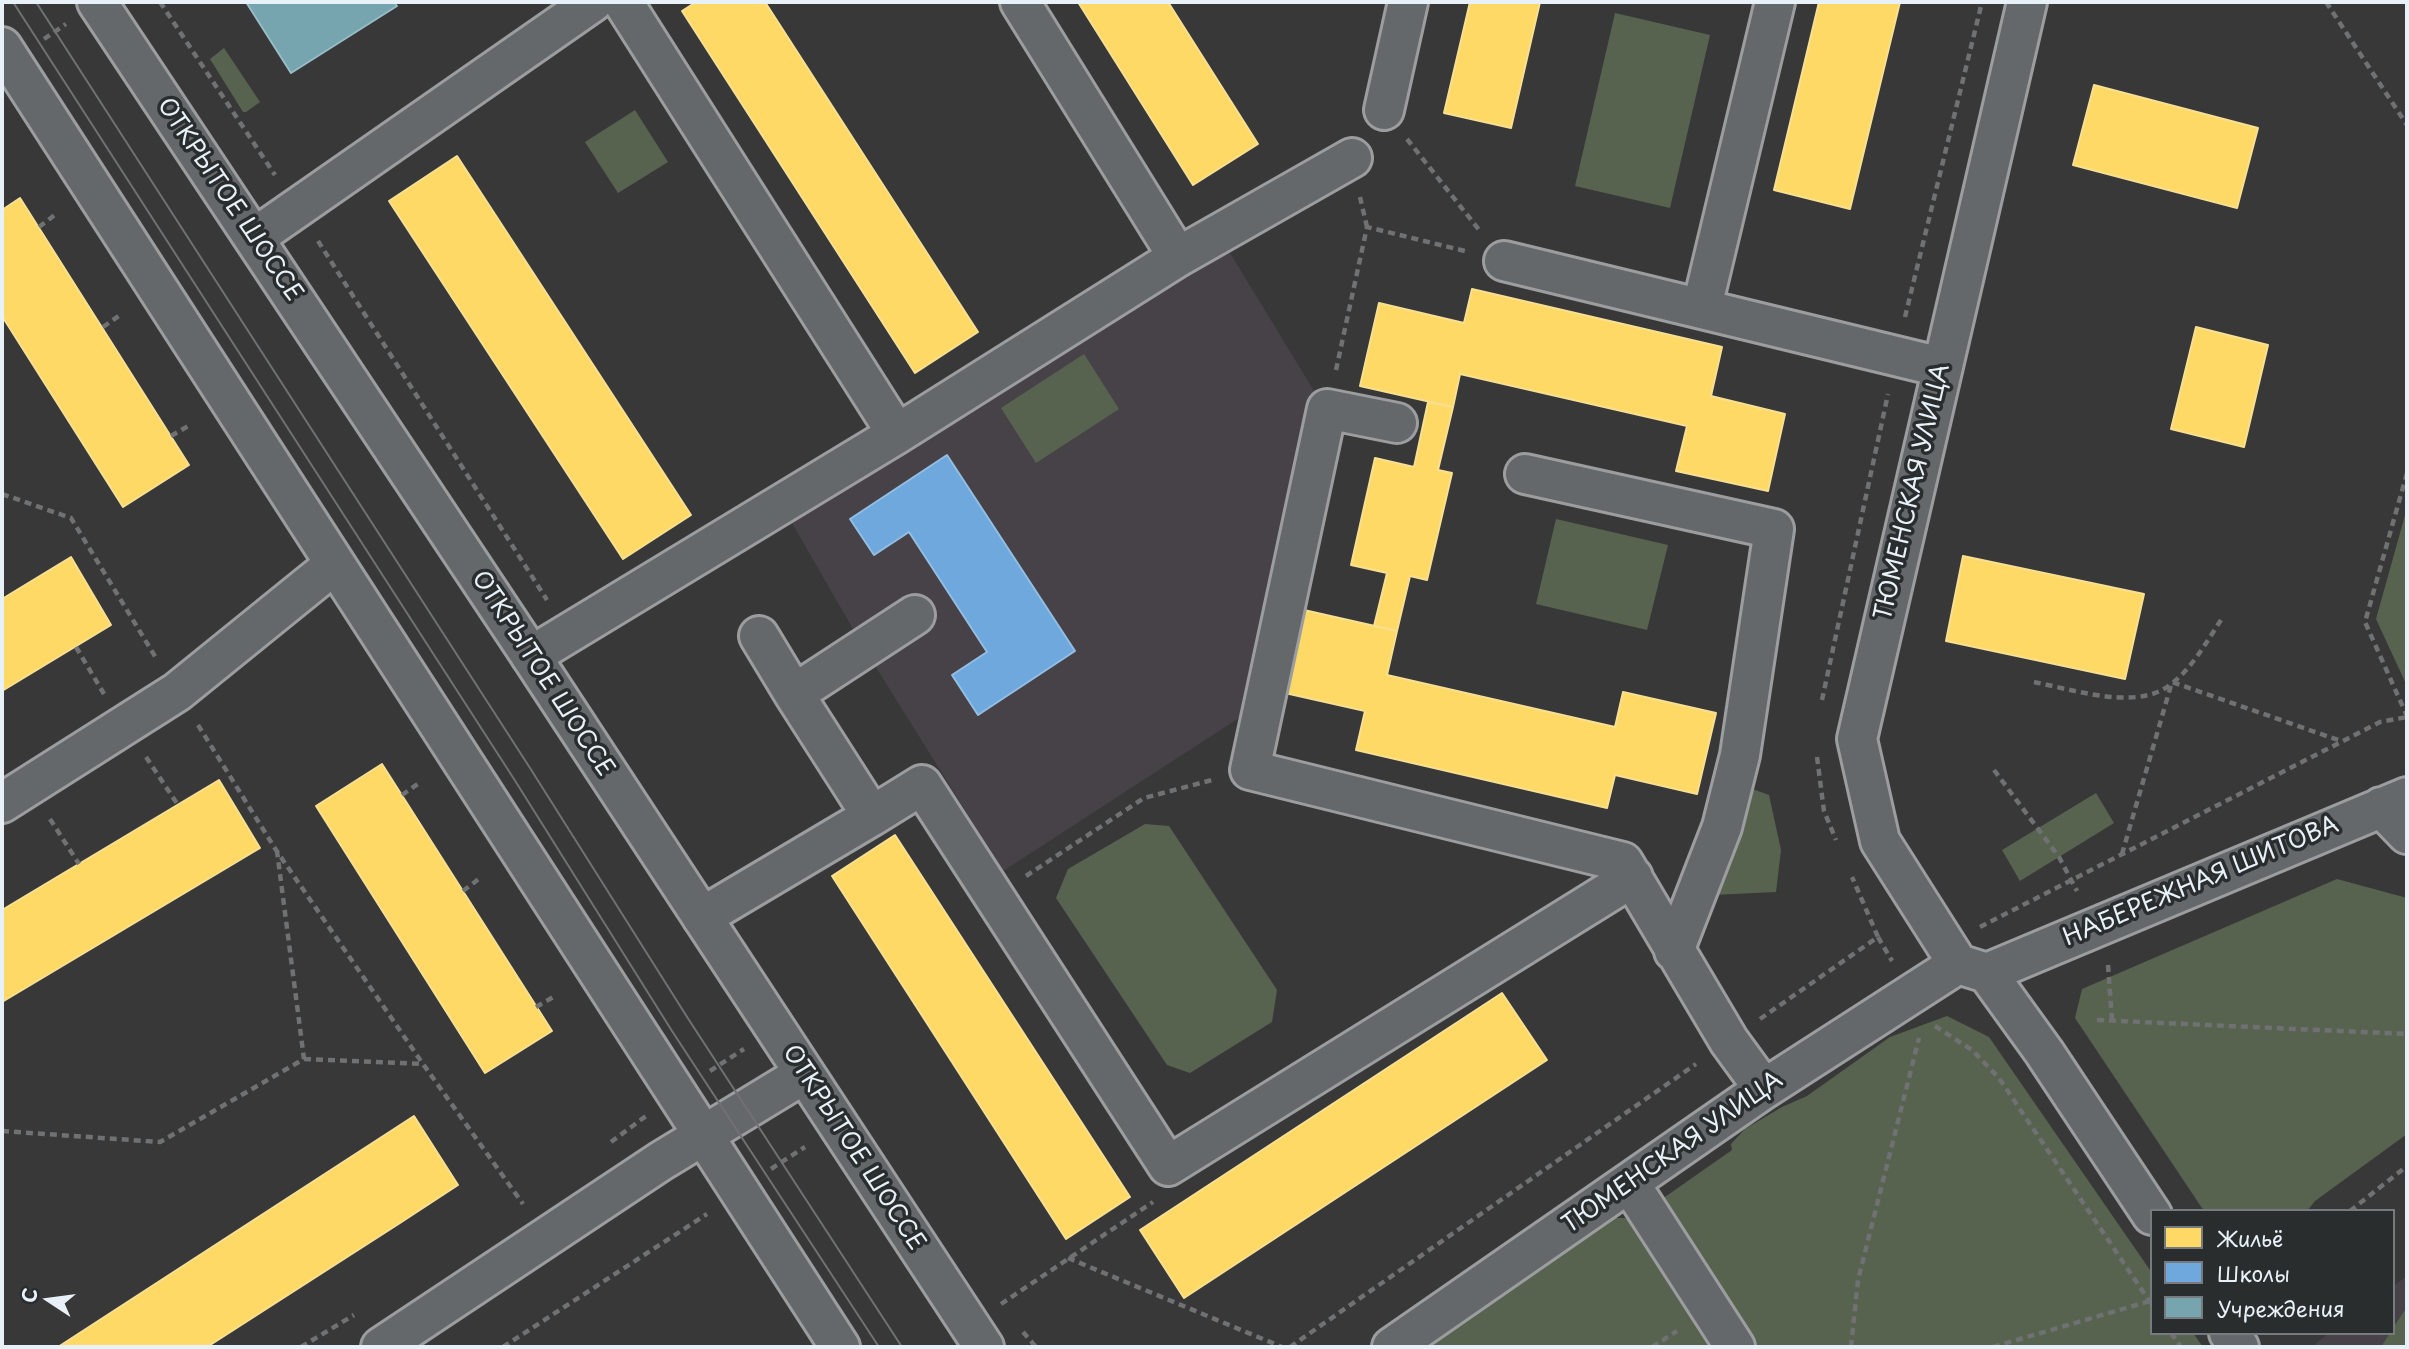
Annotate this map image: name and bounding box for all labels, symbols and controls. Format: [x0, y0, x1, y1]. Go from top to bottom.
street label: ОТКРЫТОЕ ШОССЕ [150, 93, 308, 307]
street label: ТЮМЕНСКАЯ УЛИЦА [1869, 361, 1957, 623]
street label: ОТКРЫТОЕ ШОССЕ [465, 566, 619, 782]
street label: НАБЕРЕЖНАЯ ШИТОВА [2059, 811, 2343, 953]
street label: ОТКРЫТОЕ ШОССЕ [776, 1040, 930, 1256]
street label: ТЮМЕНСКАЯ УЛИЦА [1557, 1066, 1789, 1240]
legend [2150, 1209, 2395, 1335]
text: Жильё [2217, 1222, 2283, 1254]
text: Школы [2217, 1257, 2290, 1289]
north arrow [14, 1265, 84, 1335]
text: С [13, 1285, 44, 1305]
text: Учреждения [2217, 1292, 2345, 1324]

